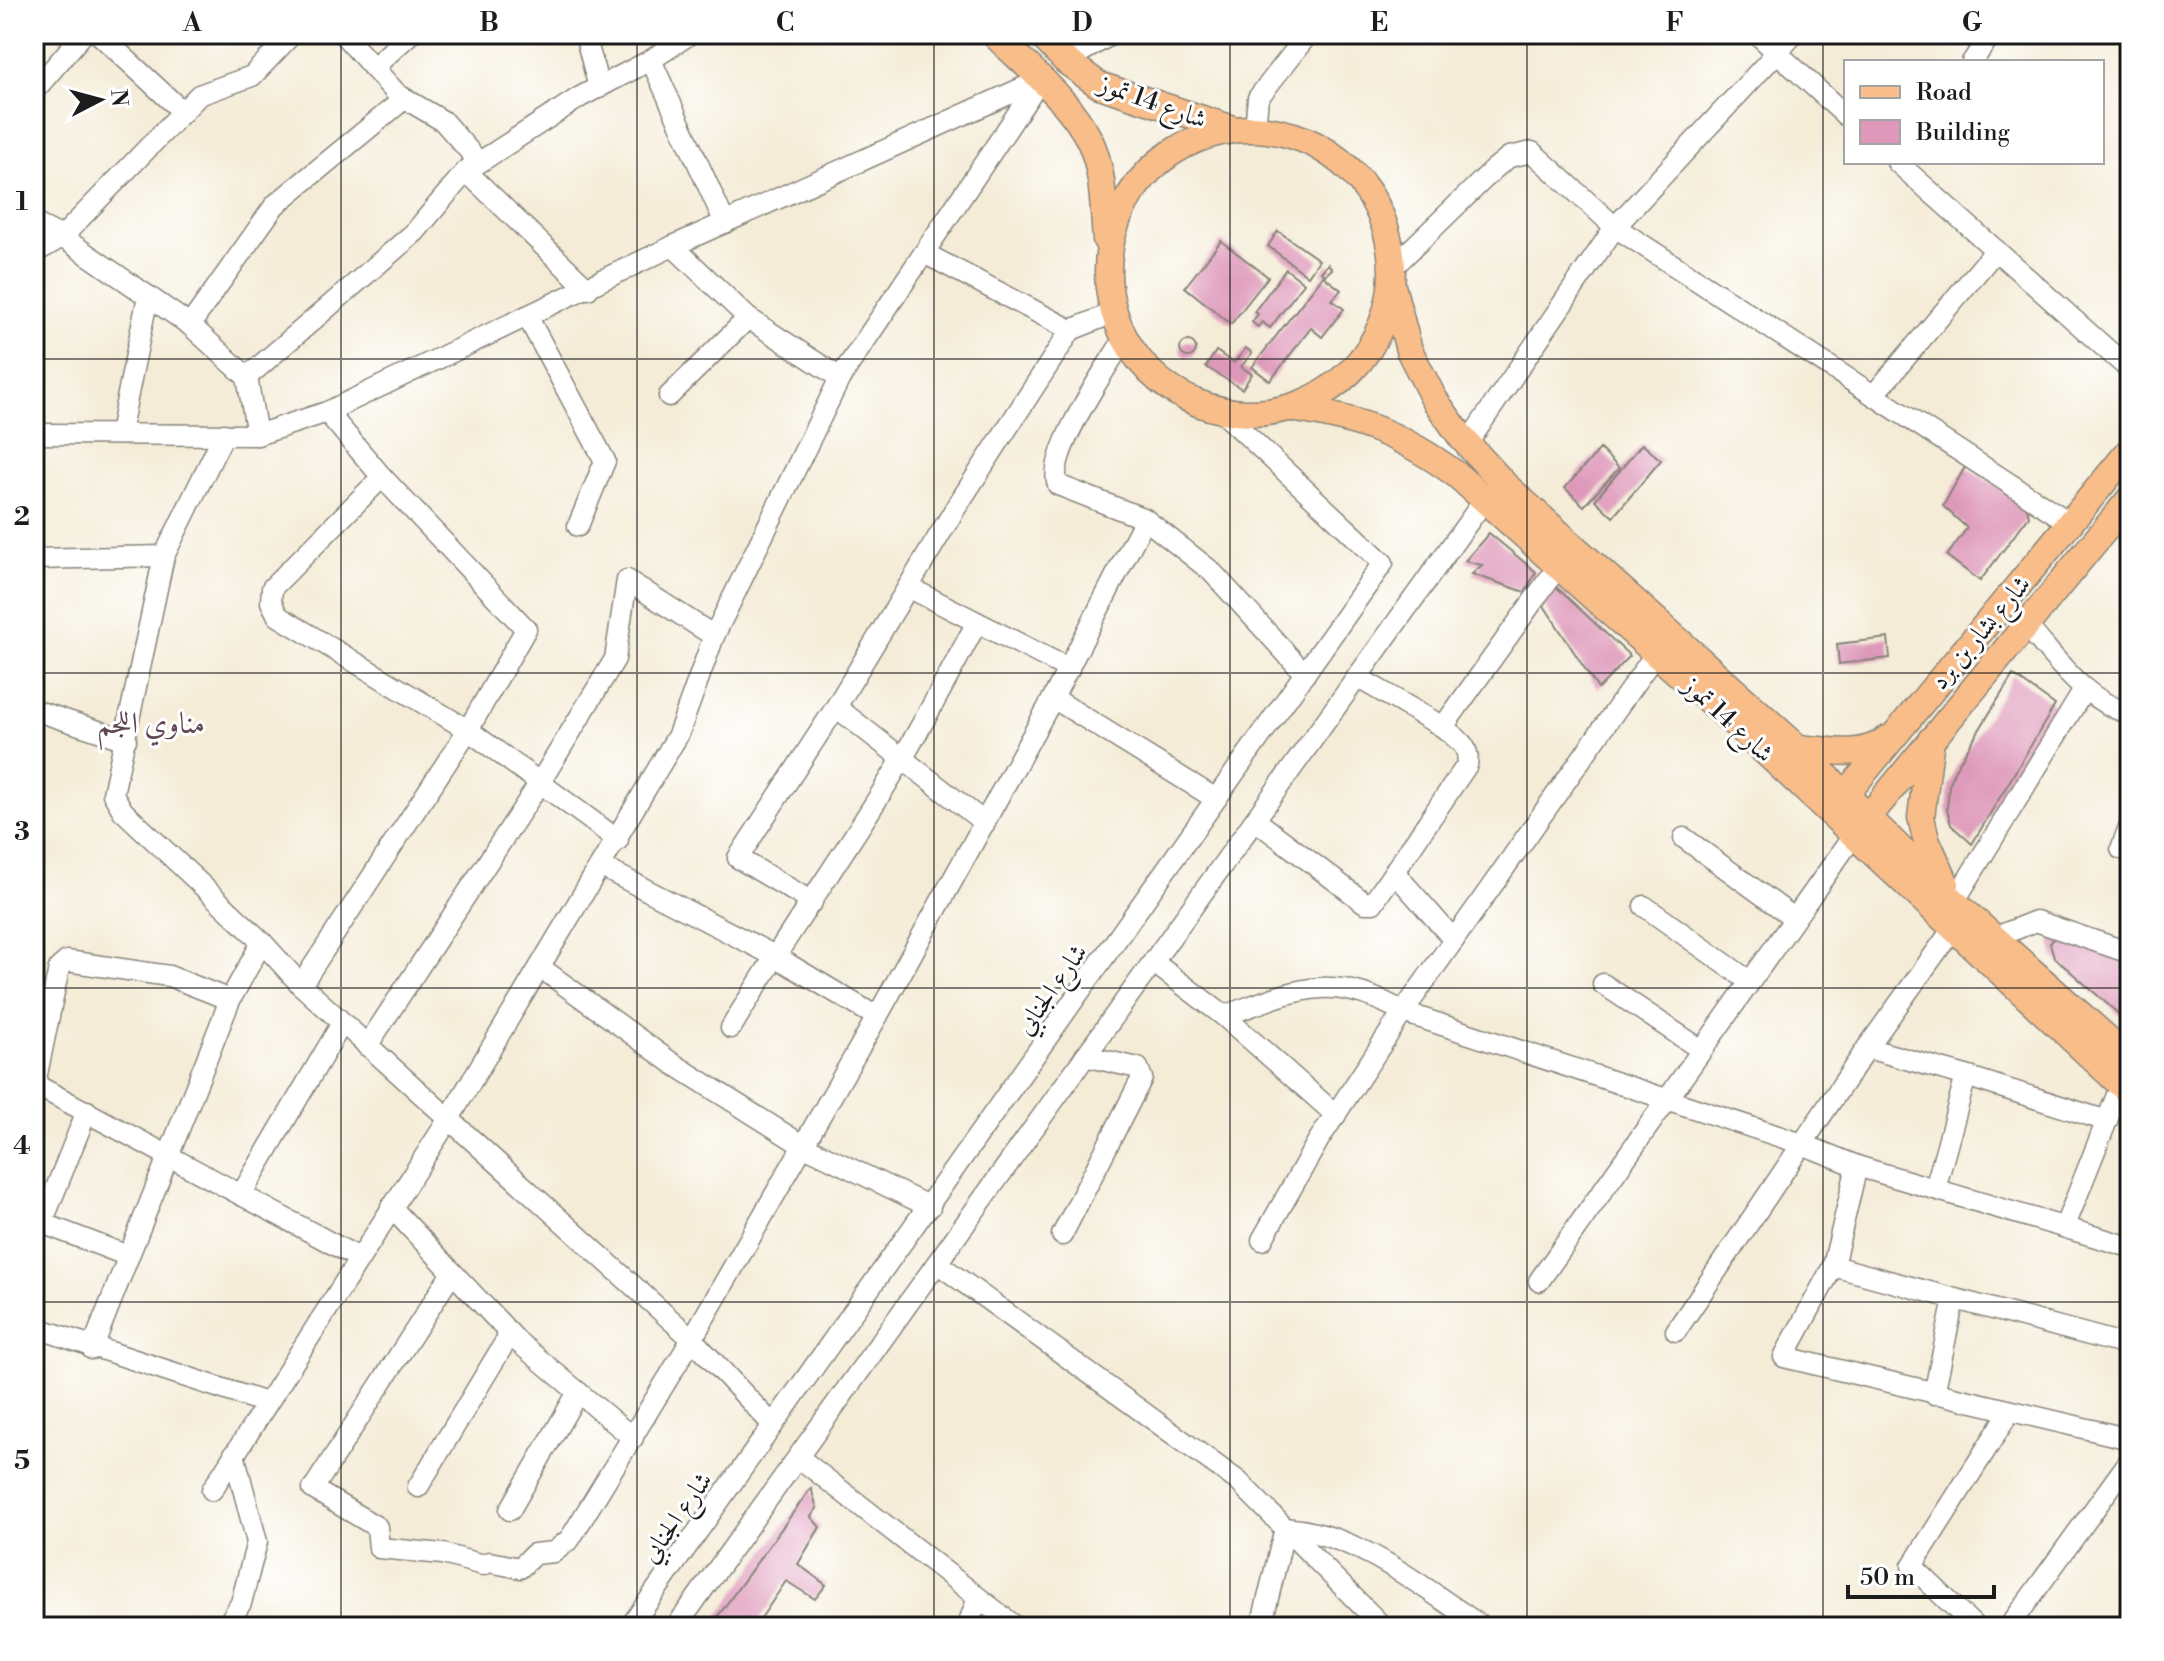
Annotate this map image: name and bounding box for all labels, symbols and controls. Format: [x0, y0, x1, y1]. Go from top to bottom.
text: A [182, 7, 202, 39]
text: B [479, 7, 499, 39]
text: C [776, 7, 794, 39]
text: D [1072, 7, 1092, 39]
text: E [1370, 7, 1388, 39]
text: F [1666, 7, 1684, 39]
text: G [1962, 7, 1983, 39]
north arrow [60, 60, 140, 140]
legend [1844, 60, 2104, 164]
street label: شارع 14 تموز [1090, 67, 1211, 141]
text: Road [1916, 78, 1972, 108]
text: N [104, 88, 133, 109]
text: Building [1915, 118, 2010, 148]
text: 1 [16, 186, 29, 218]
text: 2 [14, 501, 30, 533]
street label: شارع بشار بن برد [1924, 569, 2042, 700]
street label: شارع 14 تموز [1671, 668, 1780, 773]
district label: مناوي اللجم [97, 705, 205, 751]
text: 3 [14, 816, 30, 848]
street label: شارع الجنابي [1009, 938, 1099, 1044]
text: 4 [13, 1130, 31, 1162]
text: 5 [14, 1445, 30, 1477]
street label: شارع الجنابي [634, 1466, 724, 1572]
scale bar [1848, 1549, 1994, 1599]
text: 50 m [1860, 1563, 1915, 1593]

